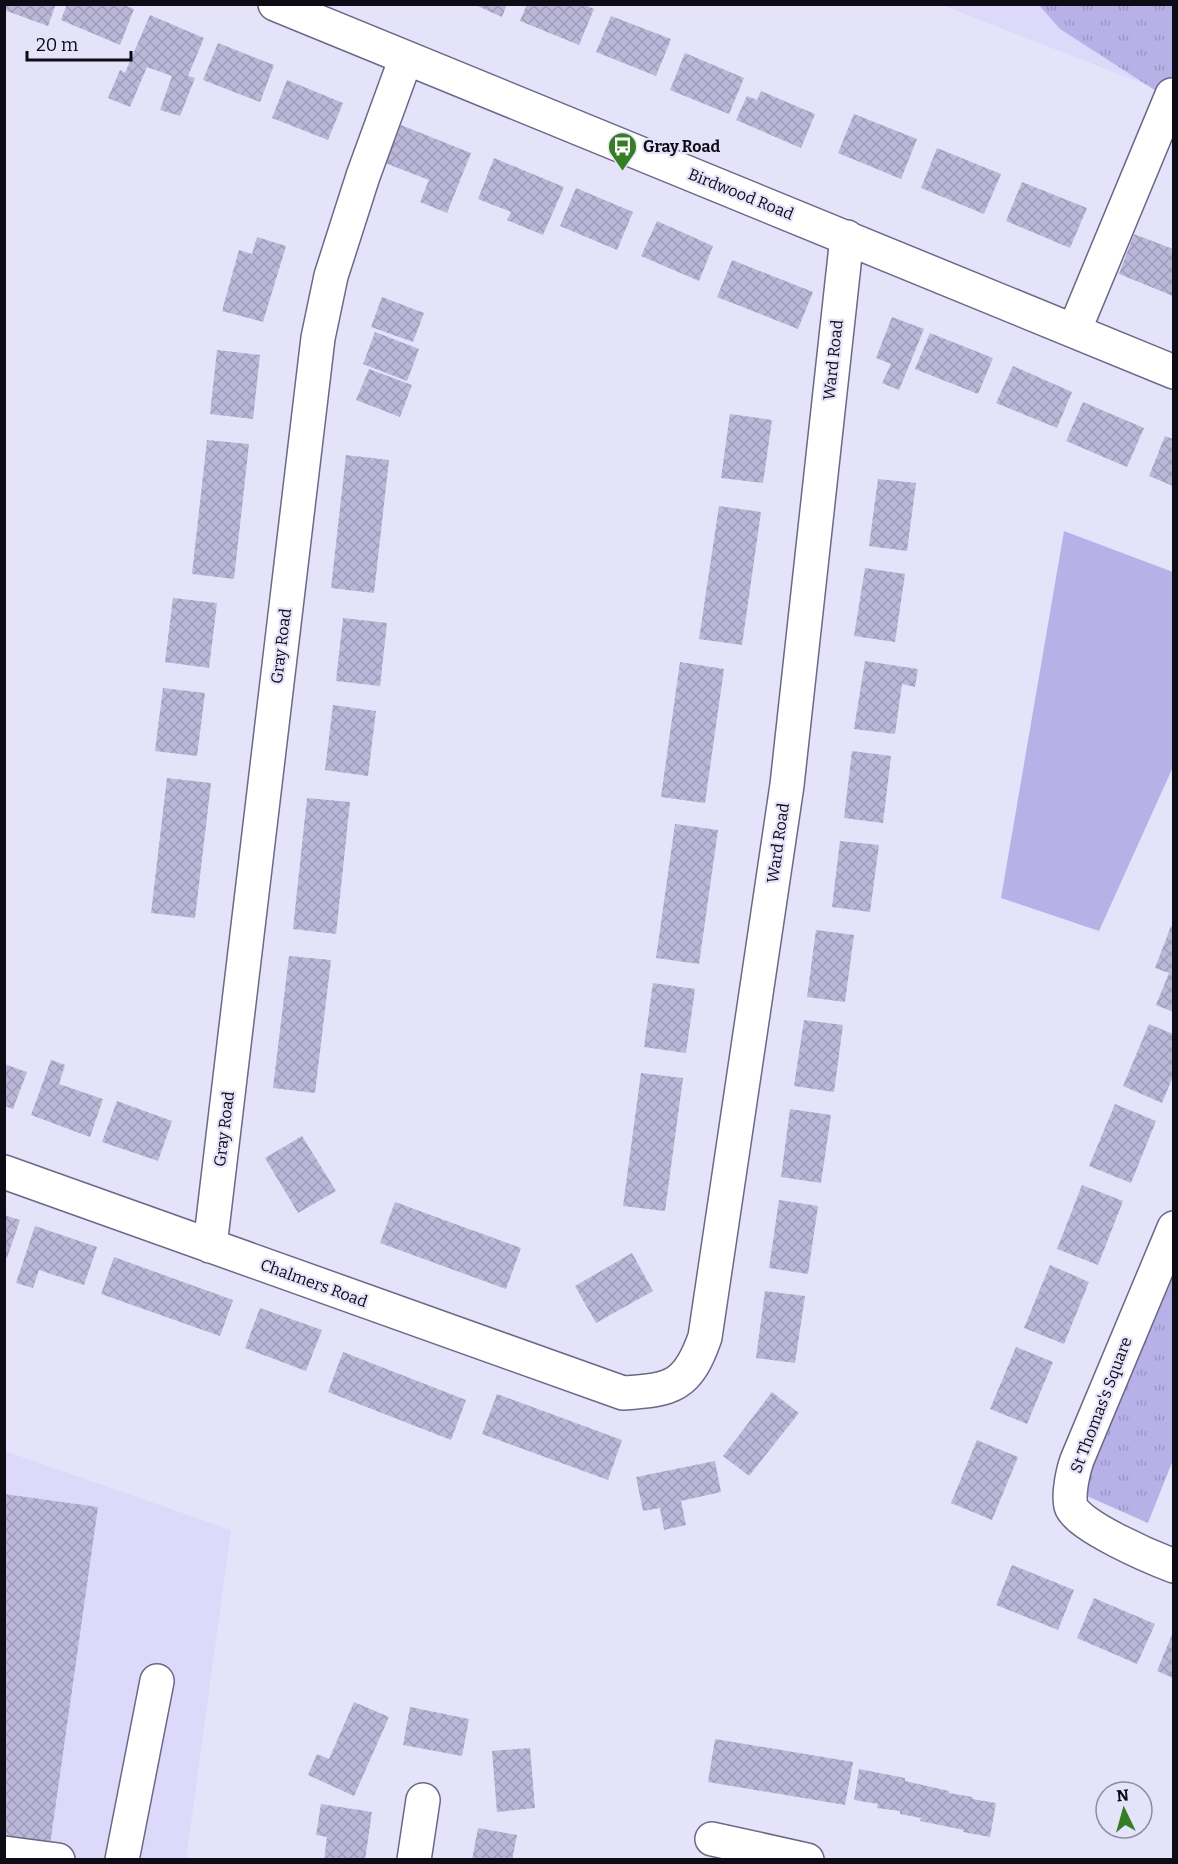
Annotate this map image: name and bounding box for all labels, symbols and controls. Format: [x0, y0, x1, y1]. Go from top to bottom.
scale bar [27, 24, 130, 62]
text: 20 m [36, 34, 78, 56]
bus stop icon: Gray Road [606, 130, 638, 172]
place label: Gray Road [643, 137, 720, 156]
street label: Birdwood Road [686, 164, 797, 224]
street label: Ward Road [819, 318, 847, 401]
street label: Gray Road [267, 607, 295, 685]
street label: Ward Road [763, 801, 793, 884]
street label: Gray Road [210, 1090, 238, 1168]
street label: Chalmers Road [258, 1255, 371, 1311]
street label: St Thomas's Square [1066, 1334, 1136, 1476]
north arrow [1094, 1780, 1154, 1840]
text: N [1116, 1786, 1130, 1806]

